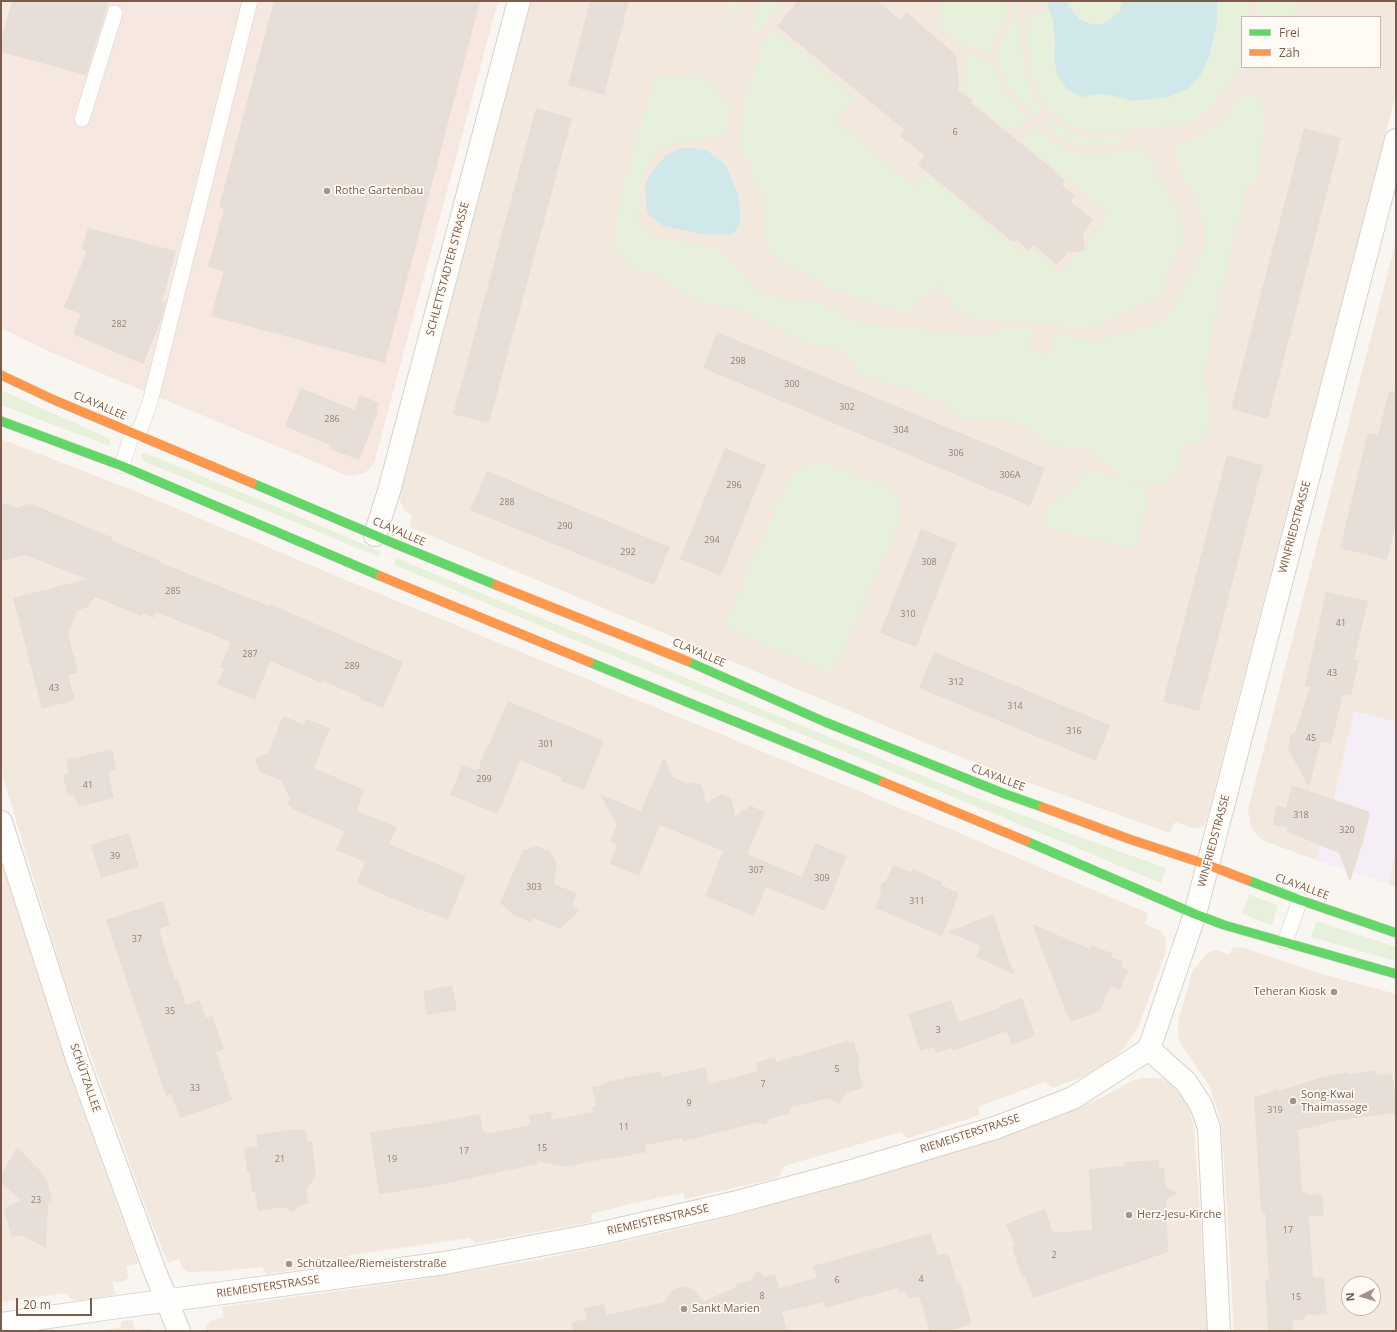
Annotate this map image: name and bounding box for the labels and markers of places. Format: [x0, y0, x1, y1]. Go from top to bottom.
place label: Rothe Gartenbau [335, 184, 423, 198]
marker: Rothe Gartenbau [322, 186, 332, 196]
place label: Teheran Kiosk [1253, 985, 1326, 999]
marker: Teheran Kiosk [1329, 987, 1339, 997]
place label: Song-Kwai Thaimassage [1301, 1088, 1368, 1114]
marker: Song-Kwai Thaimassage [1288, 1096, 1298, 1106]
place label: Herz-Jesu-Kirche [1137, 1208, 1221, 1222]
marker: Herz-Jesu-Kirche [1124, 1210, 1134, 1220]
place label: Schützallee/Riemeisterstraße [297, 1257, 446, 1271]
marker: Schützallee/Riemeisterstraße [284, 1259, 294, 1269]
place label: Sankt Marien [692, 1302, 760, 1316]
marker: Sankt Marien [679, 1304, 689, 1314]

